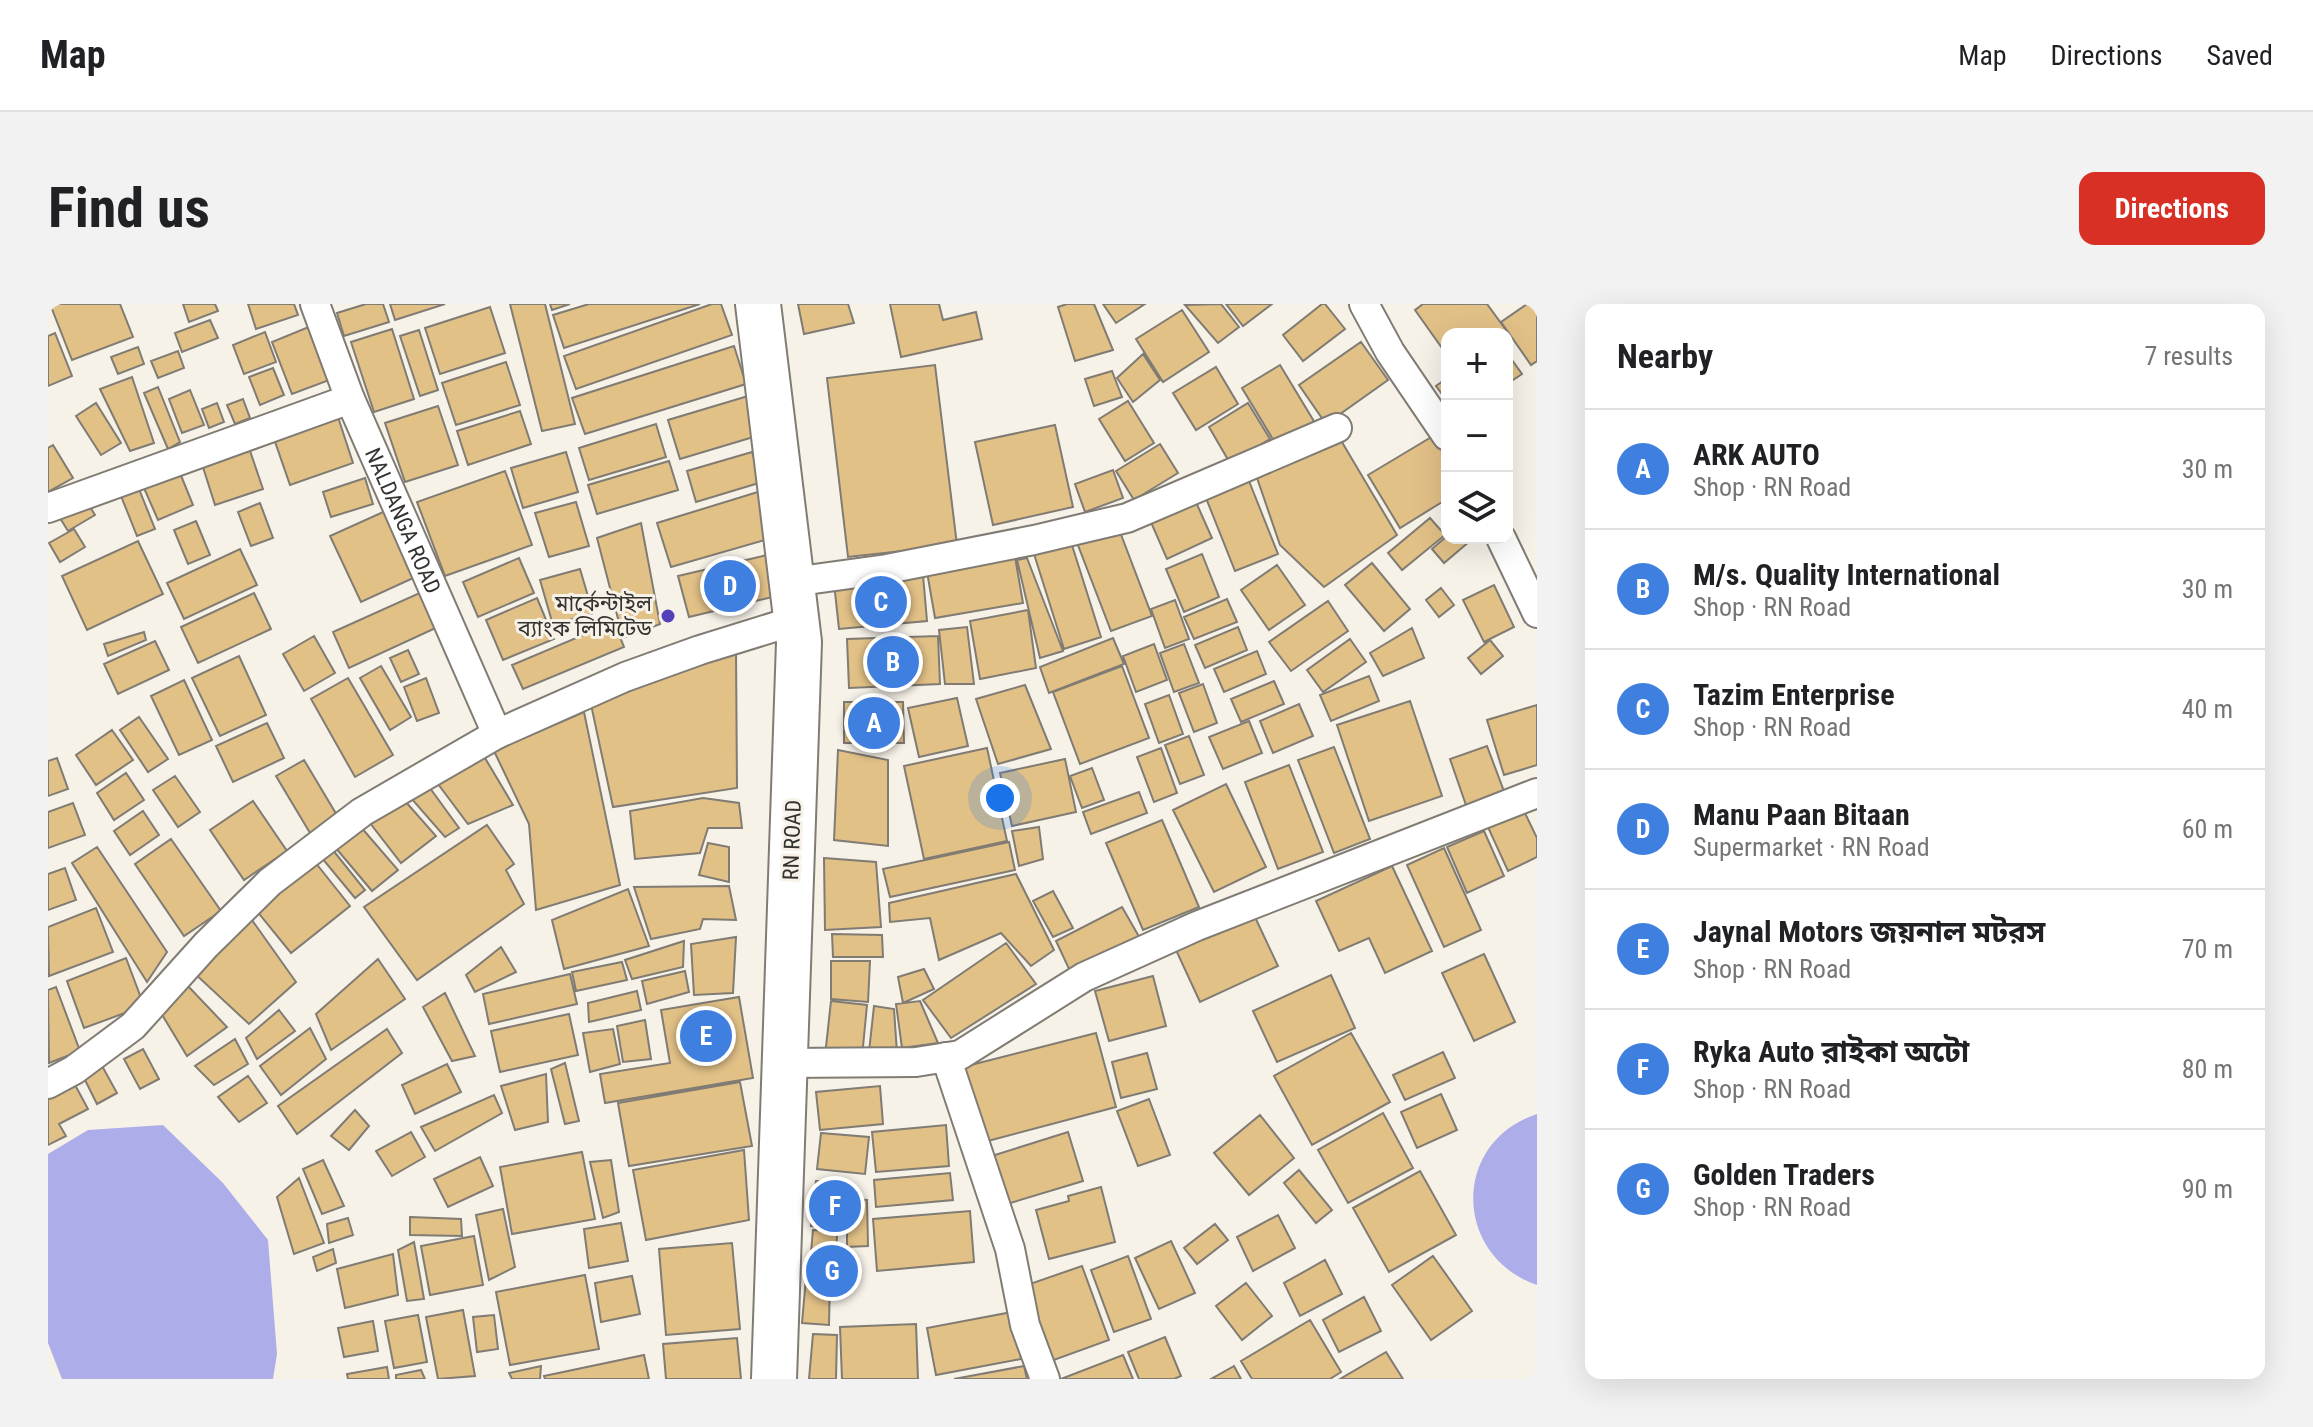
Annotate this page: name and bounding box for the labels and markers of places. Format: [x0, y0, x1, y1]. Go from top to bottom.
pin: D [704, 556, 756, 616]
pin: C [855, 572, 907, 632]
place label: মার্কেন্টাইল ব্যাংক লিমিটেড [517, 590, 653, 641]
marker: মার্কেন্টাইল ব্যাংক লিমিটেড [659, 607, 677, 625]
pin: B [867, 632, 919, 692]
pin: A [848, 693, 900, 753]
pin: E [680, 1006, 732, 1066]
pin: F [809, 1176, 861, 1236]
pin: G [806, 1241, 858, 1301]

